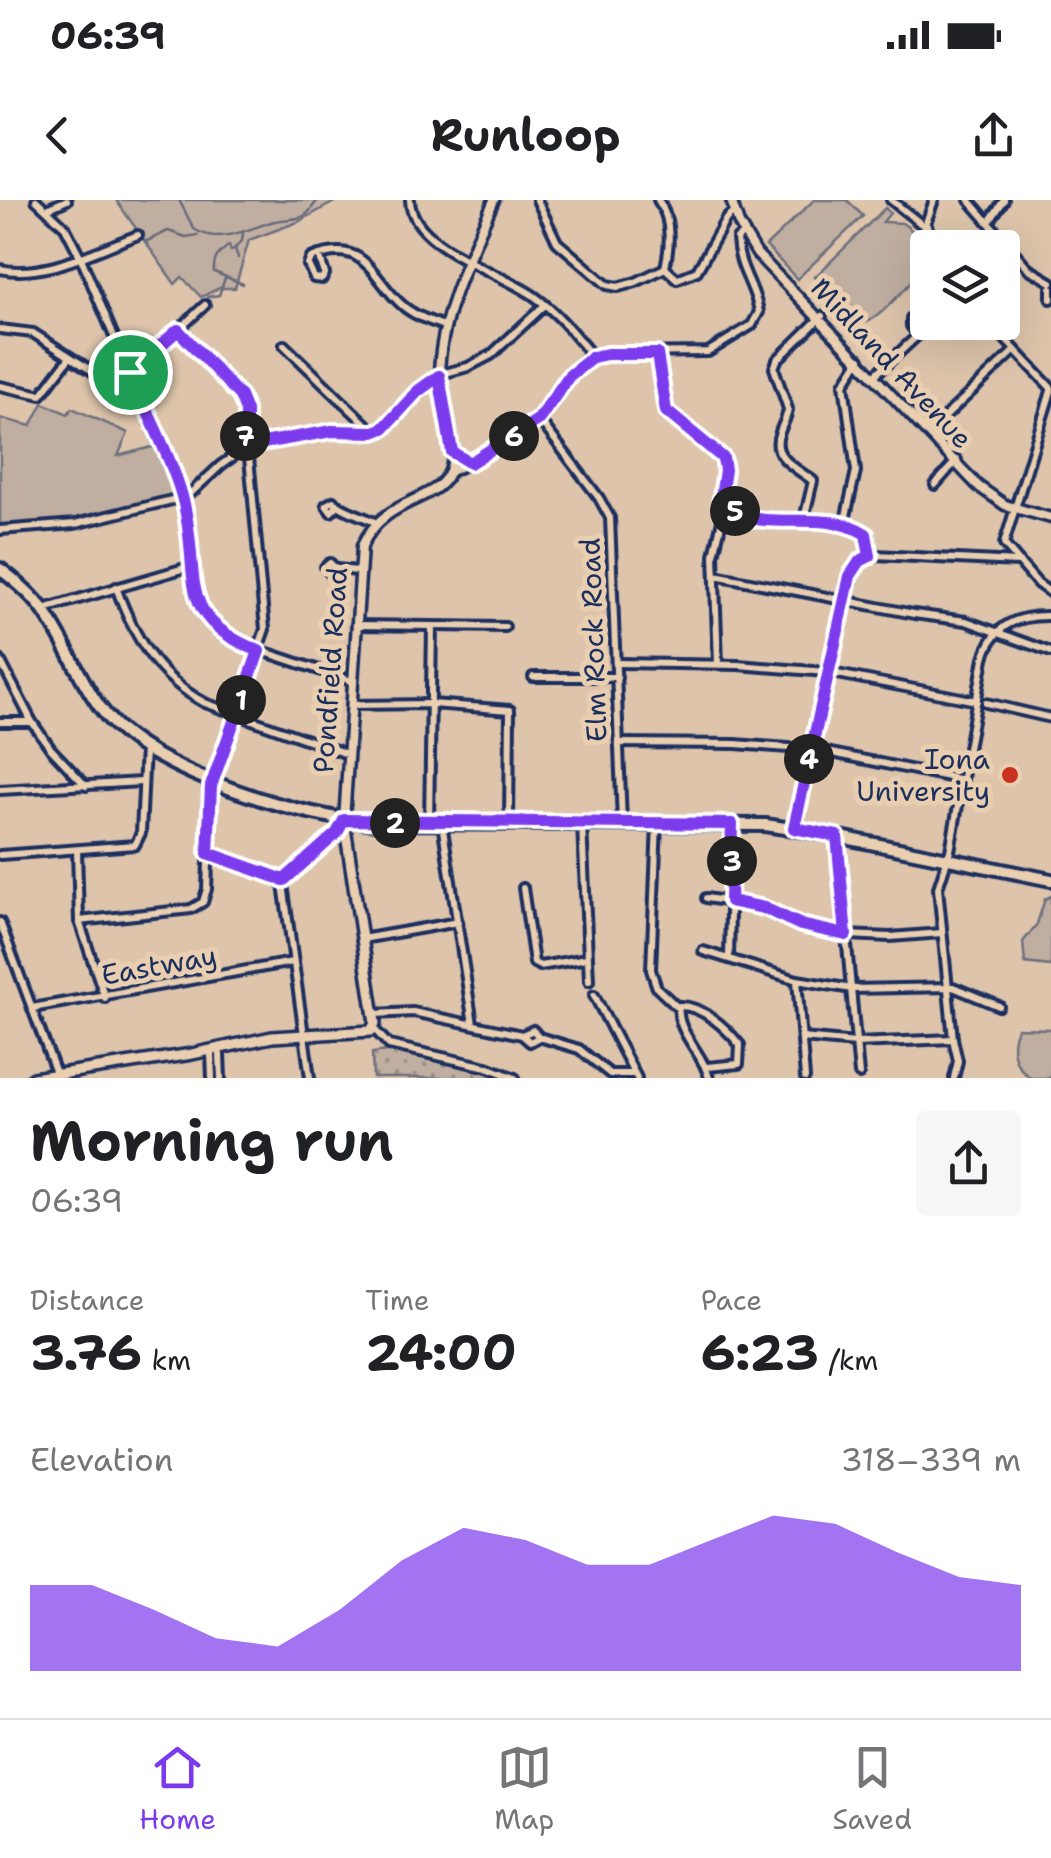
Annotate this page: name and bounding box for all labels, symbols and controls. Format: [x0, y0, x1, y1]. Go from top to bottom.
text: 06:39 [50, 10, 166, 61]
text: Runloop [430, 105, 621, 165]
icon: back [30, 108, 85, 163]
icon: share [966, 108, 1021, 163]
map controls [910, 230, 1020, 340]
button: layers [910, 230, 1020, 340]
street label: Midland Avenue [803, 269, 981, 457]
pin [88, 330, 173, 415]
icon: arrive [103, 345, 158, 400]
pin: 7 [220, 411, 270, 461]
pin: 6 [489, 411, 539, 461]
text: 7 [235, 417, 255, 455]
text: 6 [504, 417, 524, 455]
pin: 5 [710, 486, 760, 536]
text: 5 [726, 492, 744, 530]
street label: Elm Rock Road [570, 537, 616, 743]
street label: Pondfield Road [304, 566, 356, 774]
pin: 1 [216, 675, 266, 725]
text: 1 [235, 681, 247, 719]
pin: 4 [784, 734, 834, 784]
text: 4 [799, 740, 819, 778]
place label: Iona University [856, 740, 990, 810]
marker: Iona University [999, 764, 1021, 786]
pin: 2 [370, 798, 420, 848]
text: 2 [385, 804, 405, 842]
pin: 3 [707, 836, 757, 886]
text: 3 [722, 842, 742, 880]
street label: Eastway [98, 936, 220, 994]
text: Morning run [30, 1104, 394, 1178]
button: share [916, 1111, 1021, 1216]
text: 06:39 [30, 1179, 123, 1222]
text: Distance [30, 1281, 145, 1319]
text: Time [365, 1281, 430, 1319]
text: Pace [701, 1281, 762, 1319]
text: 3.76 [30, 1319, 142, 1386]
text: 24:00 [365, 1319, 517, 1386]
text: 6:23 [701, 1319, 819, 1386]
text: km [142, 1341, 191, 1379]
text: /km [819, 1341, 878, 1379]
text: Elevation [30, 1438, 173, 1481]
text: 318–339 m [841, 1438, 1021, 1481]
tab: Home [139, 1740, 216, 1838]
tab: Map [494, 1740, 554, 1838]
tab: Saved [832, 1740, 912, 1838]

